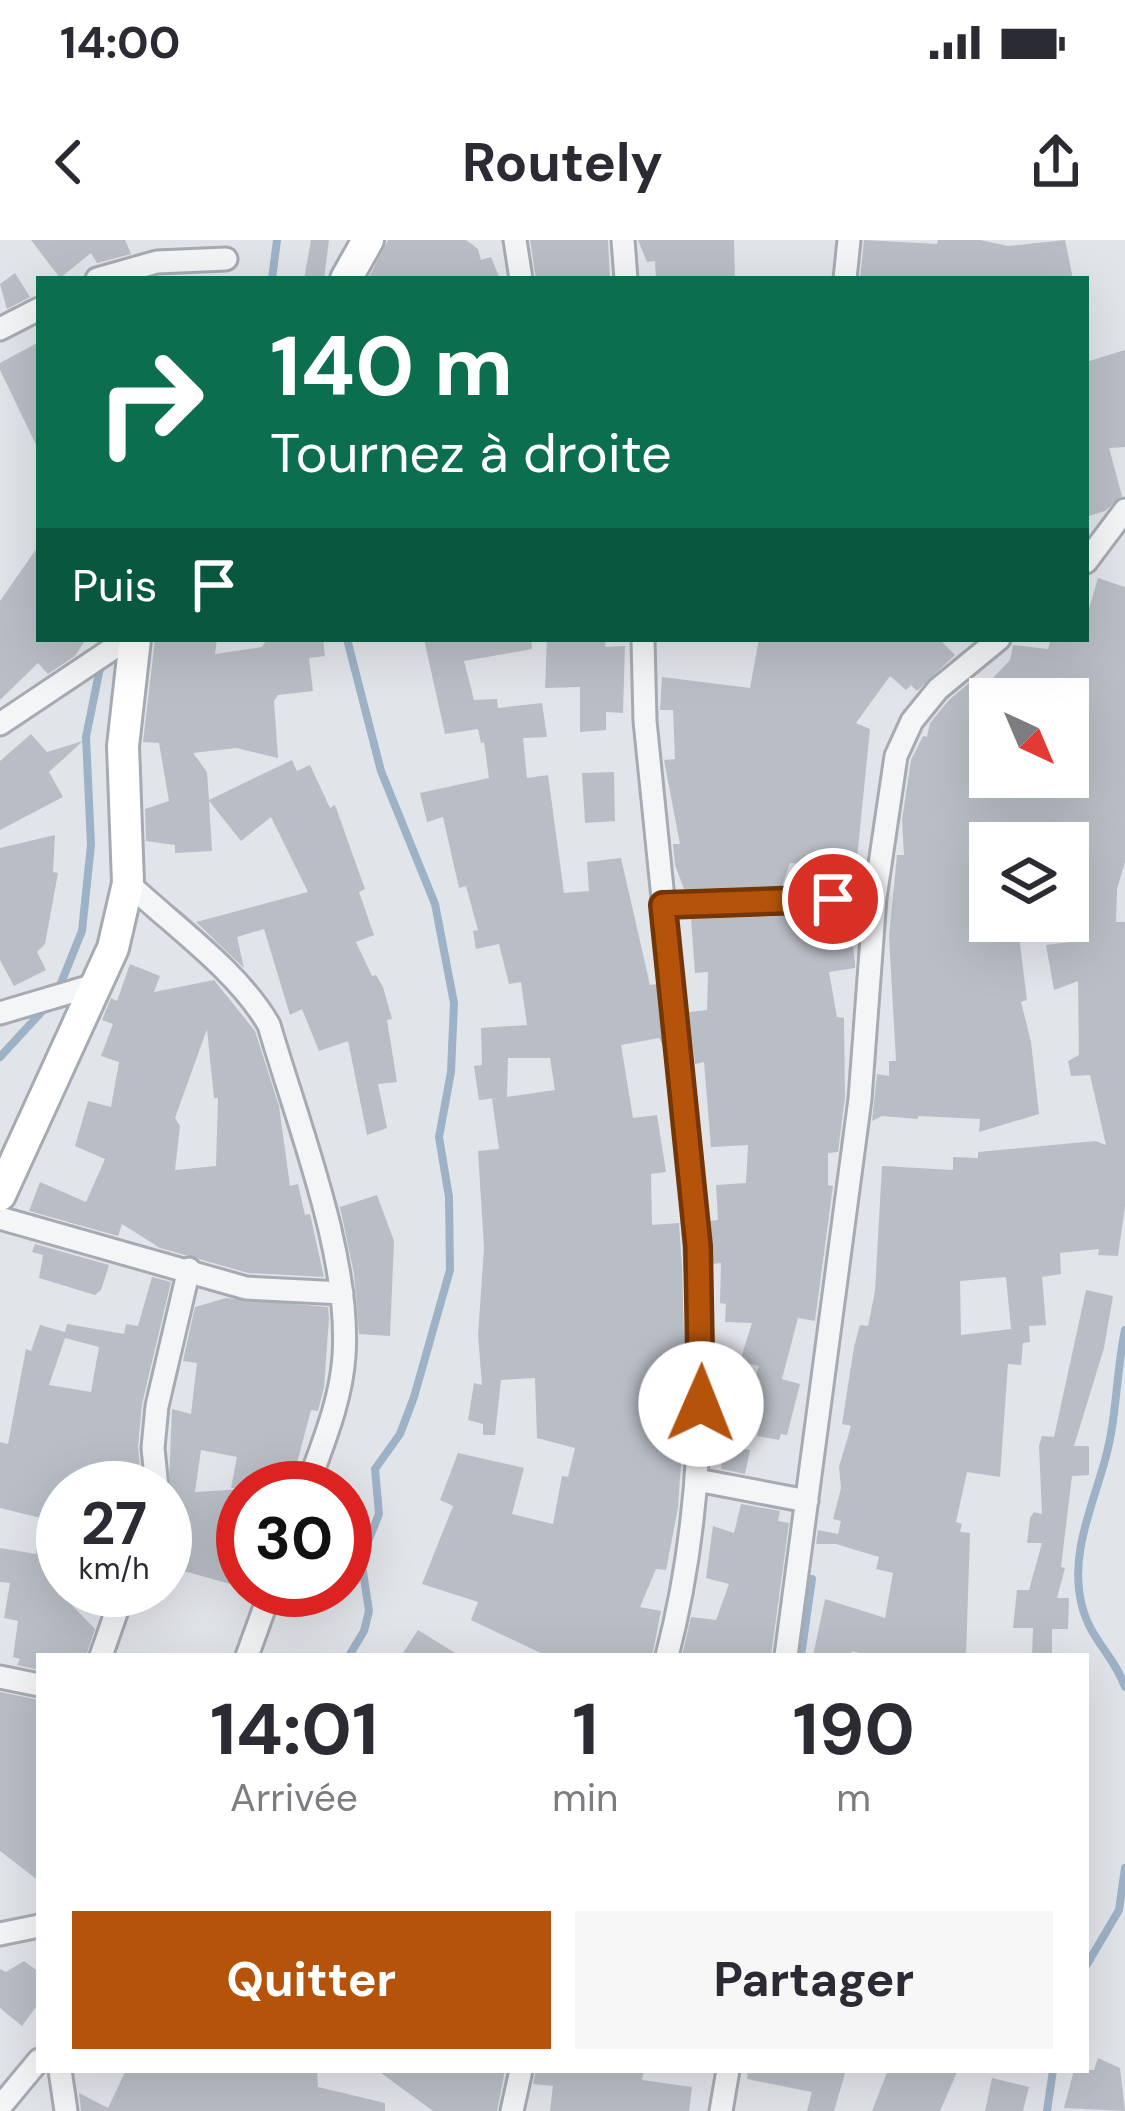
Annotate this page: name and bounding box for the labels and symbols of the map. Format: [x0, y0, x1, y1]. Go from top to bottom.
north arrow [969, 678, 1089, 798]
pin [782, 848, 884, 950]
position arrow [638, 1341, 764, 1467]
speed limit sign: 30 [216, 1461, 372, 1617]

